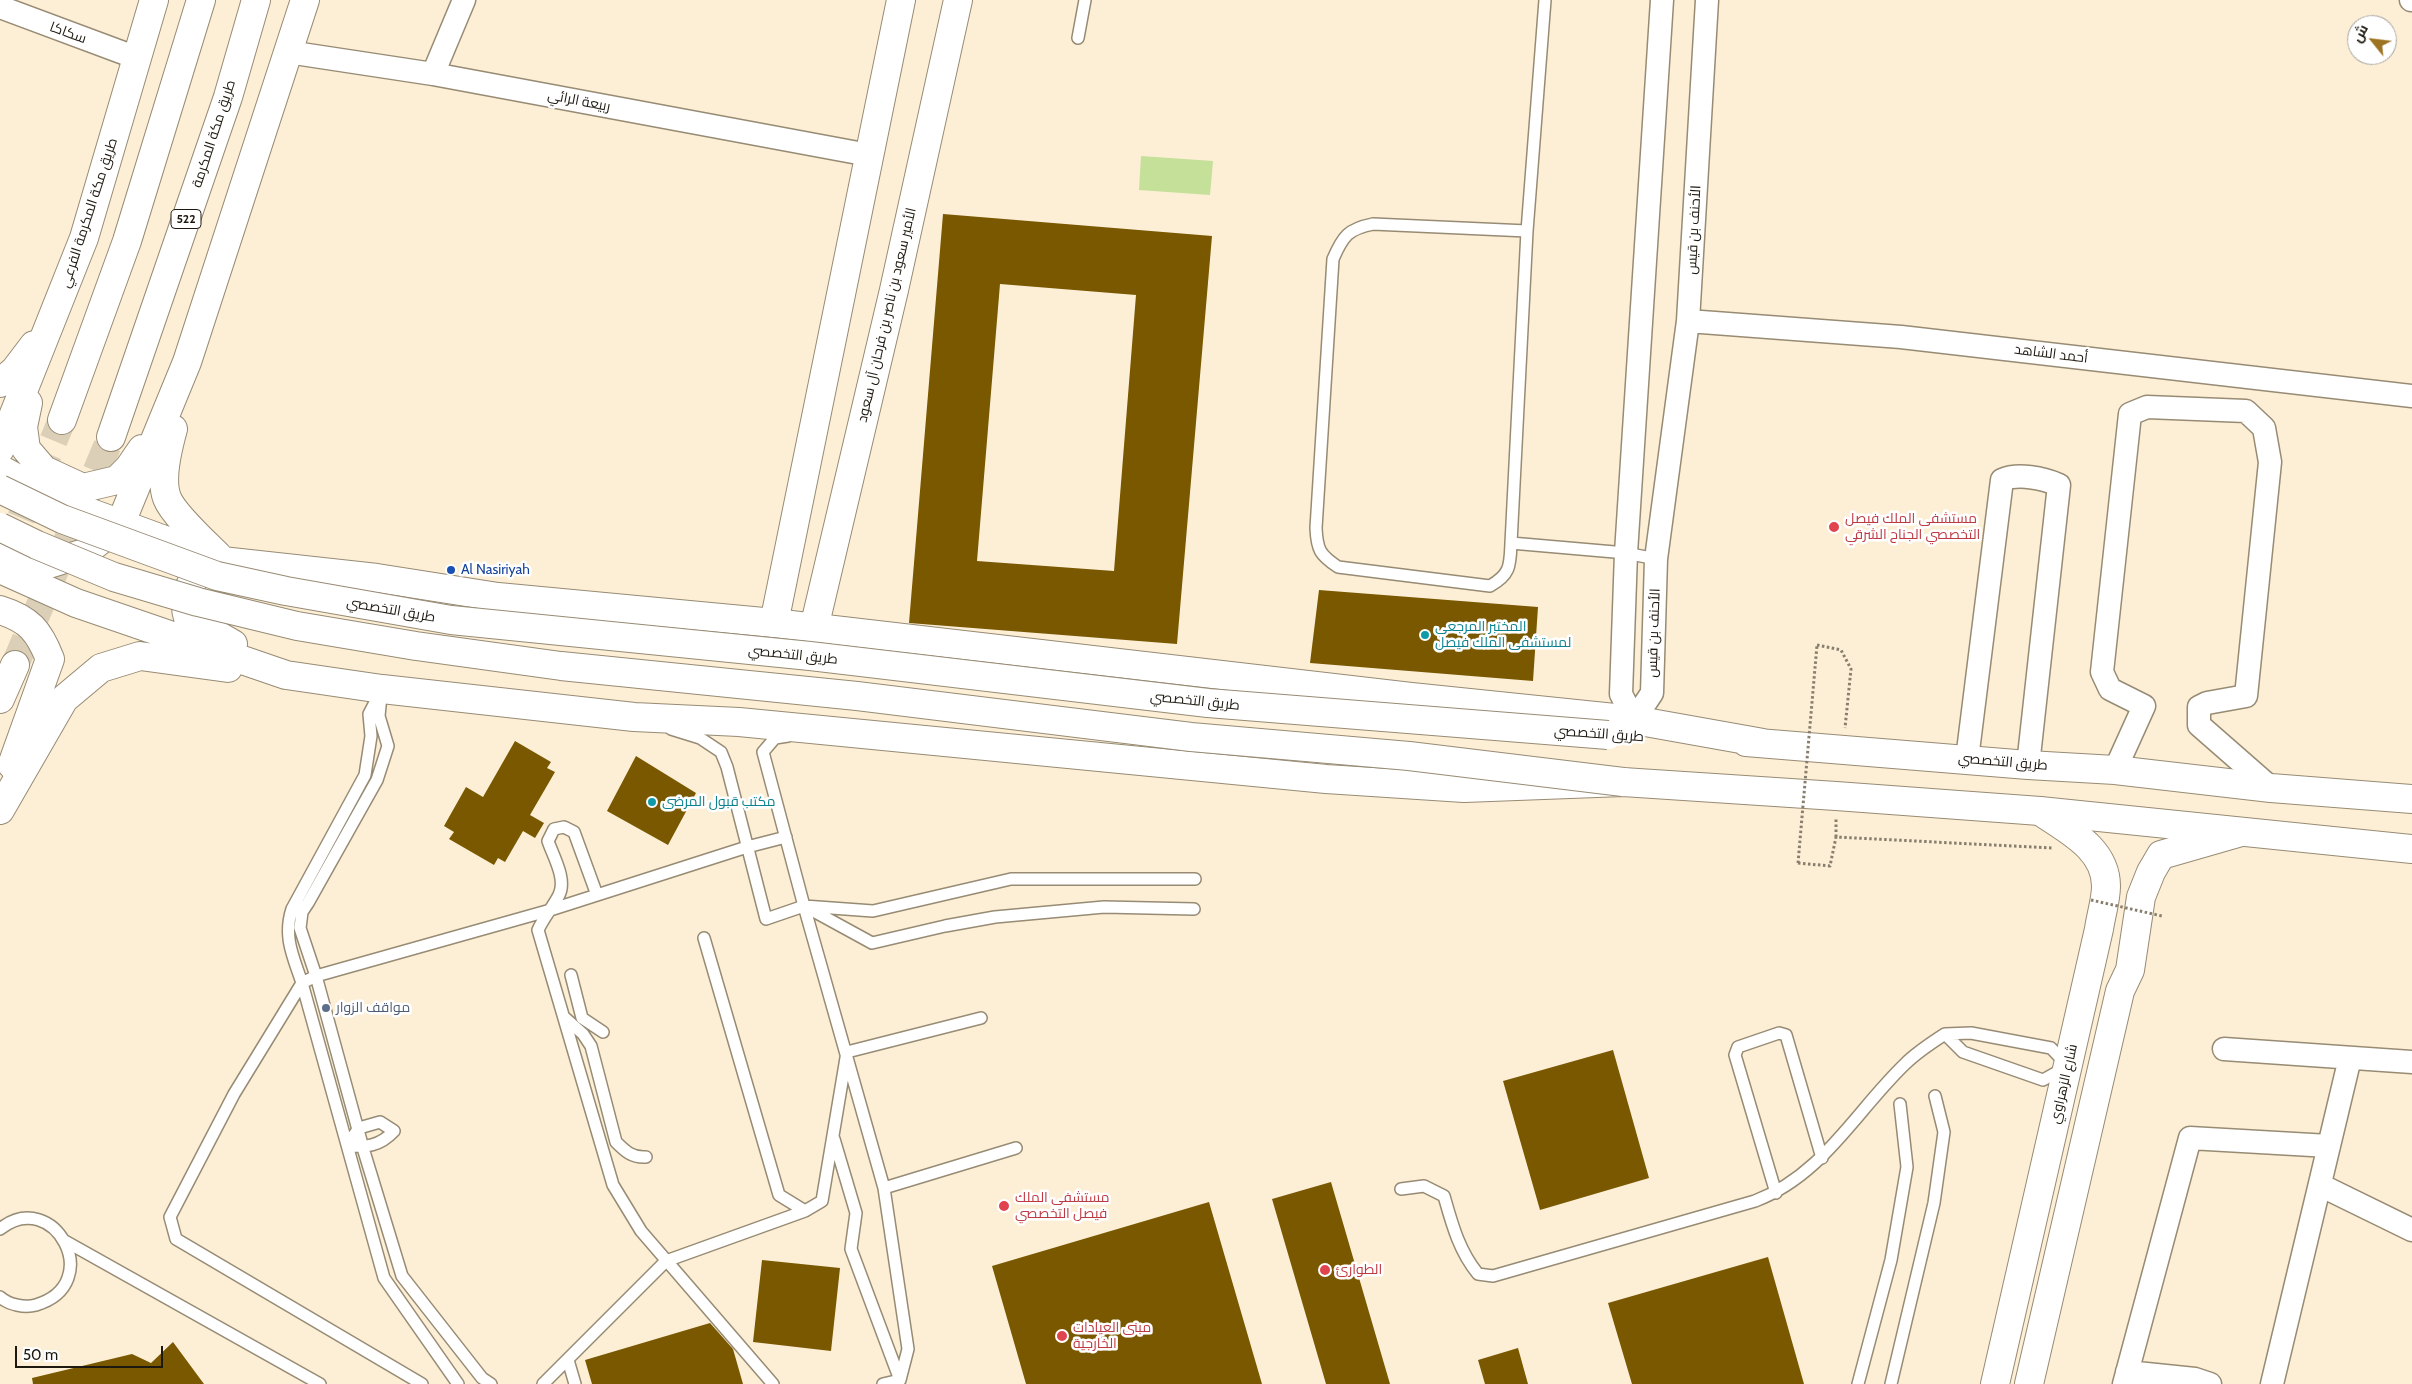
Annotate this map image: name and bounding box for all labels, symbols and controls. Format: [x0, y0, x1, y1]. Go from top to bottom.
north arrow [2347, 15, 2397, 65]
street label: سكاكا [47, 19, 89, 47]
text: ش [2348, 21, 2372, 45]
street label: طريق مكة المكرمة [189, 78, 239, 190]
street label: ربيعة الرائي [546, 87, 612, 115]
street label: طريق مكة المكرمة الفرعي [57, 136, 121, 290]
street label: الأحنف بن قيس [1683, 185, 1705, 275]
street label: الأمير سعود بن ناصر بن فرحان آل سعود [854, 206, 920, 424]
road number: 522 [171, 210, 201, 228]
street label: أحمد الشاهد [2013, 341, 2089, 367]
place label: مستشفى الملك فيصل التخصصي الجناح الشرقي [1845, 511, 1980, 544]
marker: مستشفى الملك فيصل التخصصي الجناح الشرقي [1827, 520, 1841, 534]
place label: Al Nasiriyah [461, 562, 530, 578]
marker: Al Nasiriyah [445, 564, 457, 576]
street label: الأحنف بن قيس [1644, 588, 1664, 678]
street label: طريق التخصصي [345, 594, 437, 626]
place label: المختبر المرجعي لمستشفى الملك فيصل [1435, 619, 1571, 652]
marker: المختبر المرجعي لمستشفى الملك فيصل [1419, 629, 1431, 641]
street label: طريق التخصصي [747, 642, 839, 668]
street label: طريق التخصصي [1149, 688, 1241, 714]
street label: طريق التخصصي [1554, 722, 1644, 746]
street label: طريق التخصصي [1957, 750, 2049, 774]
place label: مكتب قبول المرضى [662, 794, 776, 810]
marker: مكتب قبول المرضى [646, 796, 658, 808]
place label: مواقف الزوار [336, 1000, 410, 1016]
marker: مواقف الزوار [320, 1002, 332, 1014]
street label: شارع الزهراوي [2047, 1042, 2081, 1126]
place label: مستشفى الملك فيصل التخصصي [1015, 1190, 1109, 1222]
marker: مستشفى الملك فيصل التخصصي [997, 1199, 1011, 1213]
place label: الطوارئ [1336, 1262, 1382, 1278]
marker: الطوارئ [1318, 1263, 1332, 1277]
place label: مبنى العيادات الخارجية [1073, 1320, 1151, 1352]
marker: مبنى العيادات الخارجية [1055, 1329, 1069, 1343]
scale bar [18, 1336, 165, 1368]
text: 50 m [23, 1346, 58, 1364]

